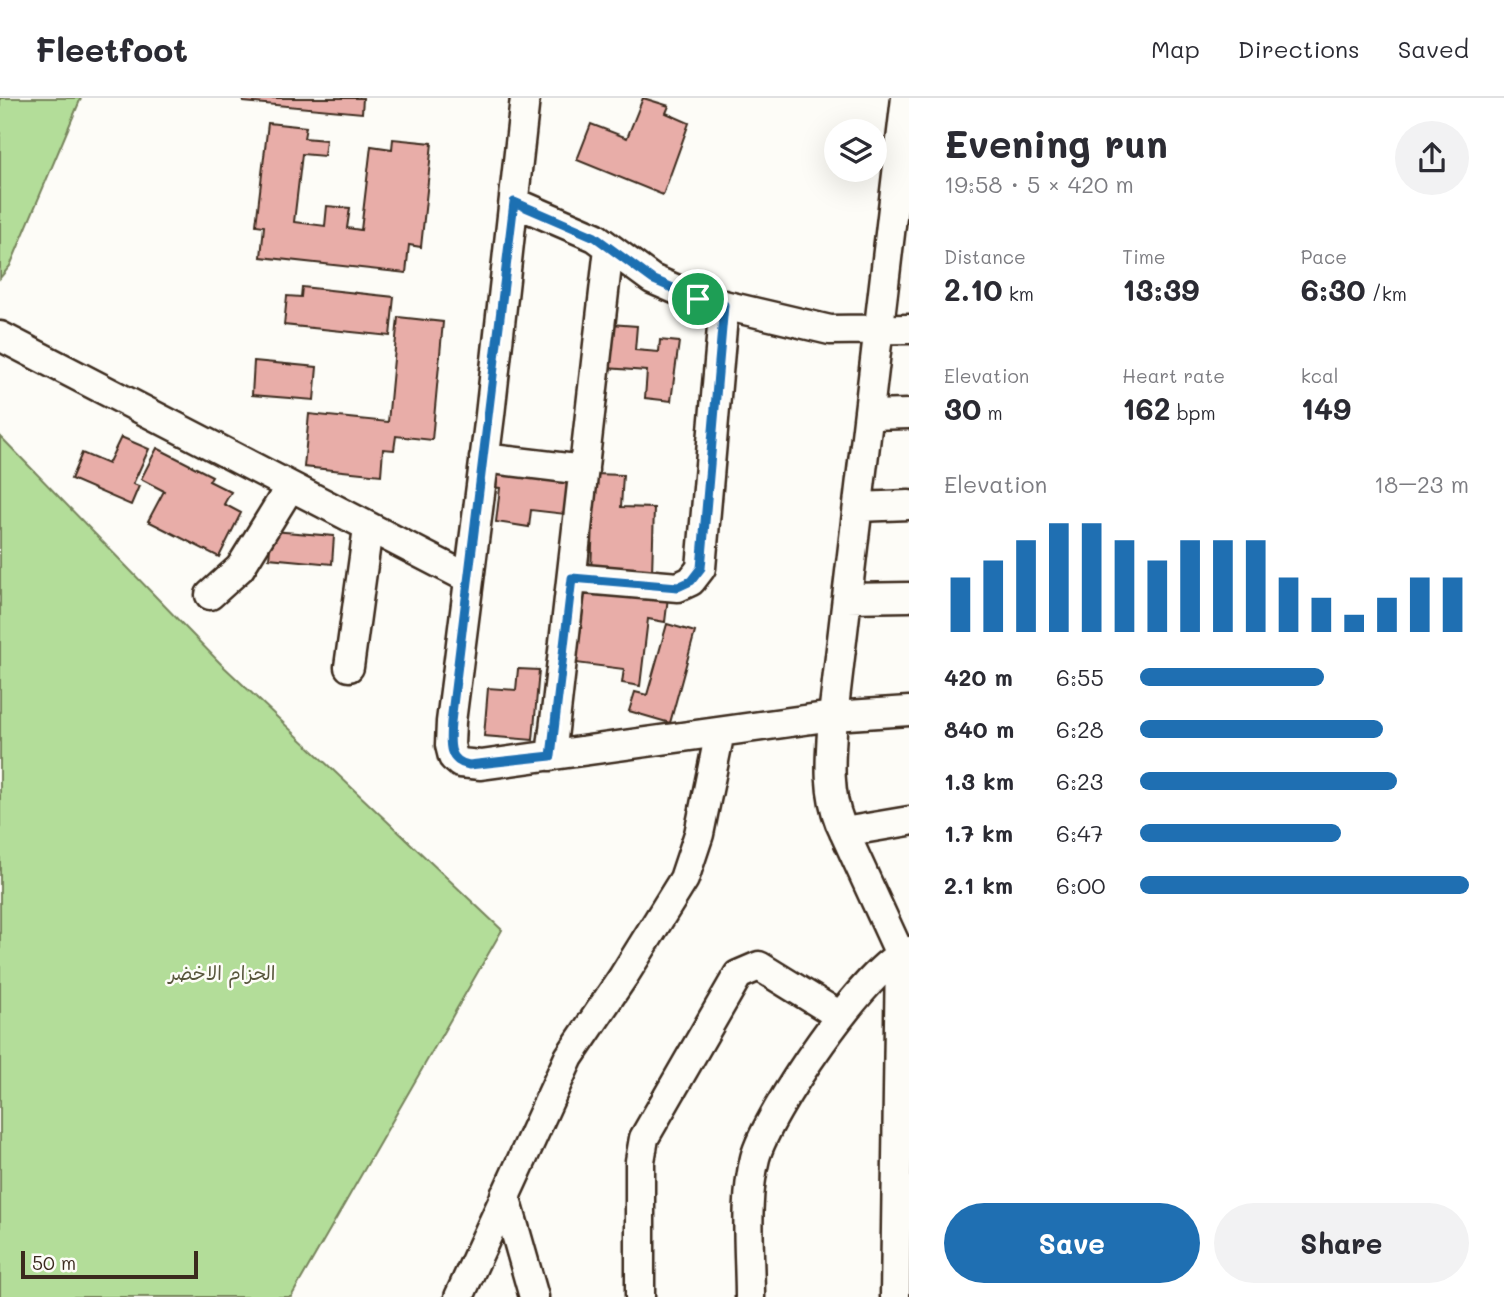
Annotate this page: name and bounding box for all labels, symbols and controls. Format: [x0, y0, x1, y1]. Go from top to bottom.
text: Fleetfoot [35, 27, 188, 70]
text: Map [1151, 33, 1200, 64]
text: Directions [1238, 33, 1360, 64]
text: Saved [1398, 33, 1469, 64]
text: Evening run [944, 118, 1168, 168]
map controls [824, 119, 887, 182]
button: layers [824, 119, 887, 182]
button: share [1395, 121, 1469, 195]
text: 19:58 · 5 × 420 m [944, 169, 1134, 199]
text: Distance [944, 244, 1026, 269]
text: Time [1122, 244, 1166, 269]
text: Pace [1301, 244, 1347, 269]
pin [668, 269, 728, 329]
text: 2.10 [944, 269, 1003, 309]
text: 13:39 [1122, 269, 1199, 309]
text: 6:30 [1301, 269, 1366, 309]
icon: arrive [679, 280, 717, 318]
text: km [1003, 281, 1034, 306]
text: /km [1366, 281, 1407, 306]
text: Elevation [944, 363, 1029, 388]
text: Heart rate [1122, 363, 1225, 388]
text: kcal [1301, 363, 1339, 388]
text: 30 [944, 388, 981, 428]
text: 162 [1122, 388, 1171, 428]
text: 149 [1301, 388, 1351, 428]
text: m [981, 400, 1003, 425]
text: bpm [1171, 400, 1216, 425]
text: Elevation [944, 469, 1047, 499]
text: 18–23 m [1374, 469, 1469, 499]
text: 420 m [944, 662, 1013, 692]
text: 6:55 [1056, 662, 1104, 692]
text: 840 m [944, 714, 1014, 744]
text: 6:28 [1056, 714, 1104, 744]
text: 1.3 km [944, 766, 1014, 796]
text: 6:23 [1056, 766, 1103, 796]
text: 1.7 km [944, 818, 1013, 848]
text: 6:47 [1056, 818, 1103, 848]
text: 2.1 km [944, 870, 1013, 900]
text: 6:00 [1056, 870, 1105, 900]
park label: الحزام الاخضر [166, 960, 276, 988]
button: Save [944, 1203, 1200, 1283]
button: Share [1214, 1203, 1469, 1283]
scale bar [21, 1248, 198, 1280]
text: 50 m [32, 1250, 76, 1275]

